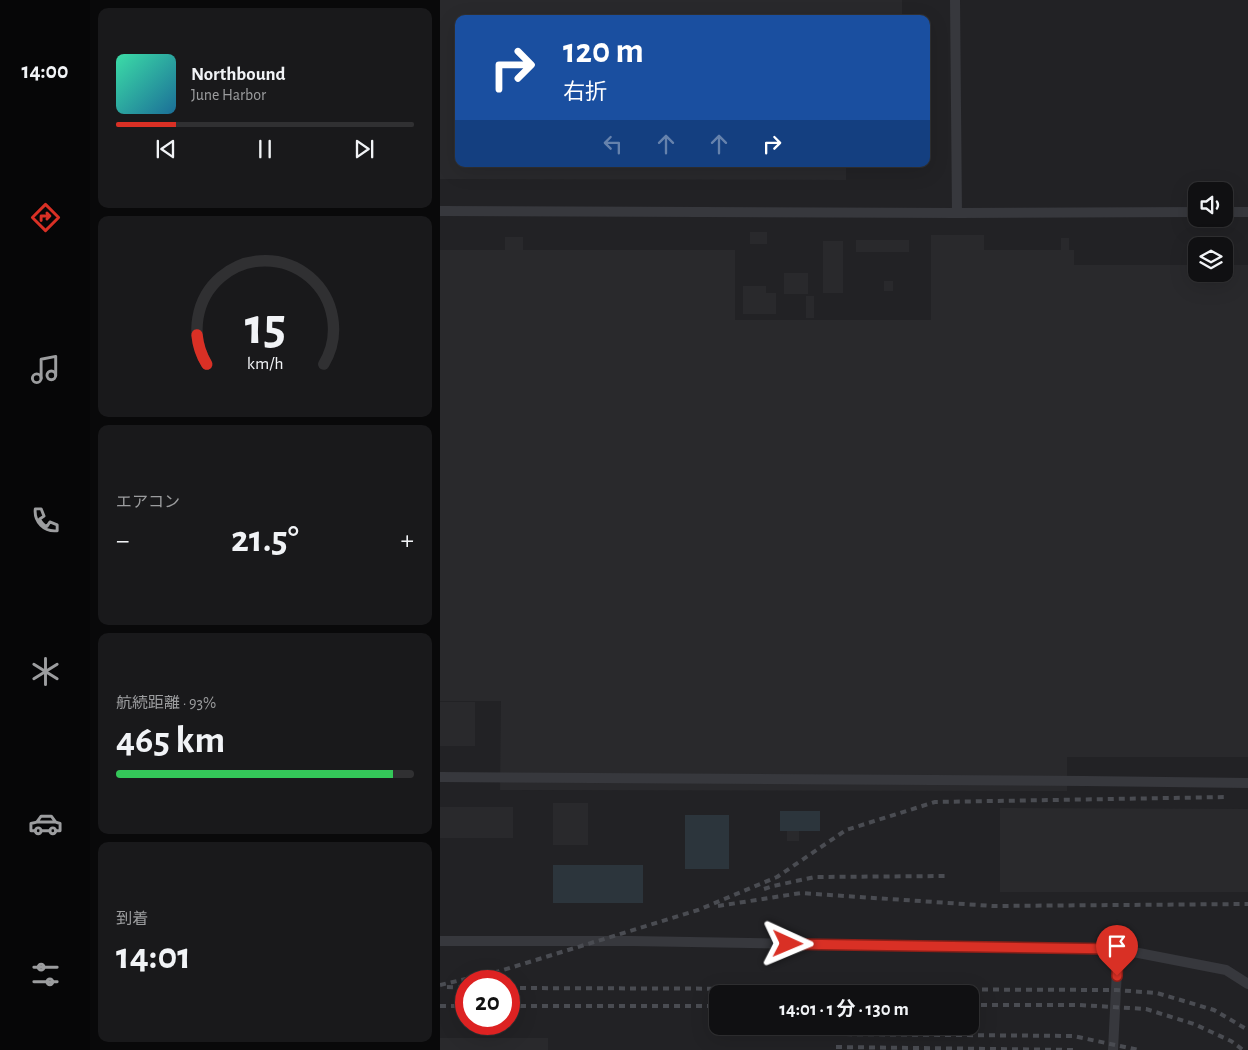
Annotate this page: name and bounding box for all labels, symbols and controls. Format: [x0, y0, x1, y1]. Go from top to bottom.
text: 120 m [563, 34, 644, 69]
icon: right [480, 35, 545, 100]
text: 14:00 [22, 60, 68, 82]
text: Northbound [191, 65, 286, 84]
text: 右折 [563, 81, 607, 103]
text: June Harbor [191, 87, 266, 103]
icon: left [599, 130, 627, 158]
icon: ahead [652, 130, 680, 158]
icon: ahead [705, 130, 733, 158]
icon: right [758, 130, 786, 158]
icon: previous [152, 135, 180, 163]
icon: pause [251, 135, 279, 163]
icon: next [350, 135, 378, 163]
map controls [1188, 182, 1233, 282]
button: sound [1188, 182, 1233, 227]
icon: directions [28, 200, 63, 235]
button: layers [1188, 237, 1233, 282]
text: 15 [244, 301, 286, 353]
icon: music [28, 352, 63, 387]
text: km/h [247, 355, 283, 373]
text: エアコン [116, 494, 180, 510]
icon: phone [28, 503, 63, 538]
text: 21.5° [231, 521, 299, 559]
text: − [116, 527, 129, 555]
text: + [401, 527, 414, 555]
icon: climate [28, 654, 63, 689]
text: 航続距離 · 93% [116, 695, 216, 711]
text: 465 km [116, 722, 225, 760]
icon: car [28, 806, 63, 841]
text: 到着 [116, 911, 148, 927]
position arrow [761, 917, 813, 969]
pin [1096, 925, 1138, 976]
icon: arrive [1103, 932, 1131, 960]
text: 14:01 [116, 938, 191, 976]
icon: filters [28, 957, 63, 992]
speed limit sign: 20 [455, 970, 520, 1035]
text: 14:01 · 1 分 · 130 m [779, 1000, 909, 1019]

